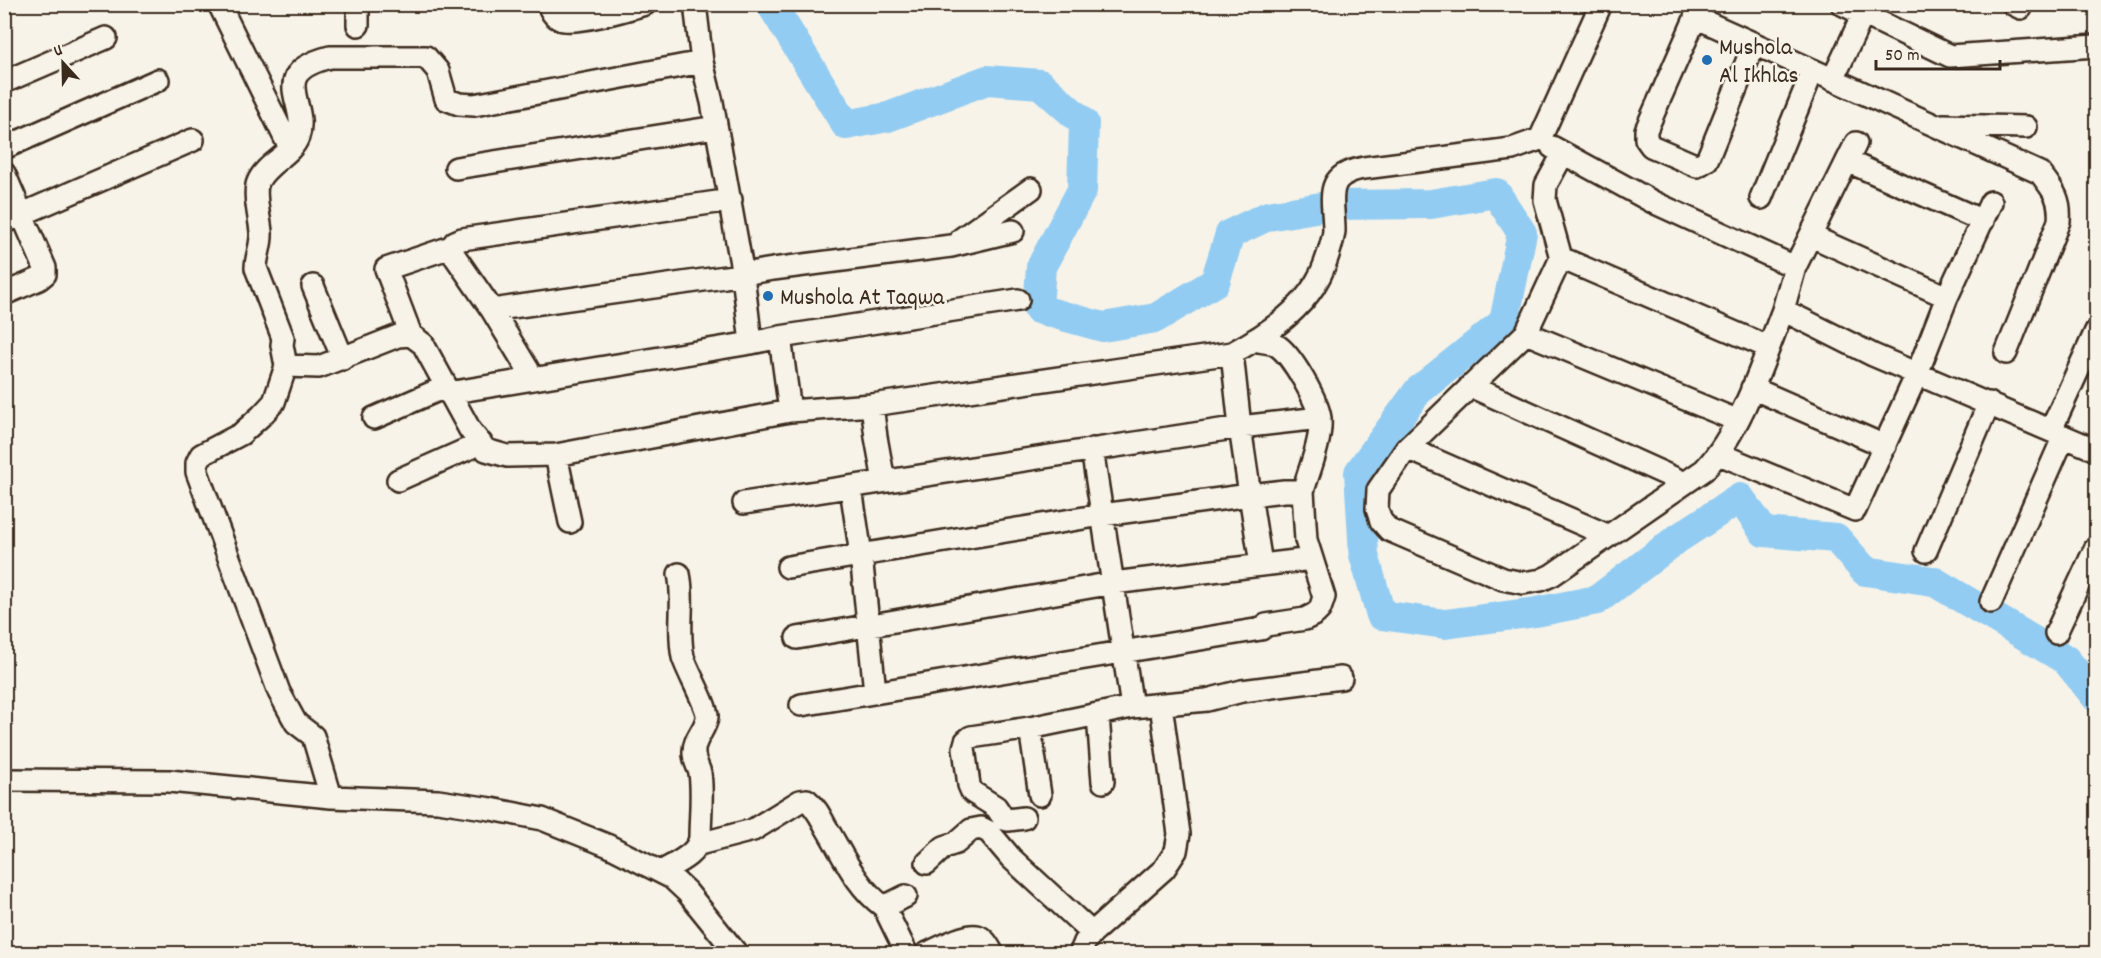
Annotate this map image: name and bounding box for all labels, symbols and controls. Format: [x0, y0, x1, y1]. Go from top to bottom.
place label: Mushola Al Ikhlas [1719, 32, 1799, 94]
north arrow [33, 33, 93, 93]
scale bar [1876, 33, 2000, 71]
text: U [50, 39, 66, 64]
text: 50 m [1885, 44, 1920, 69]
marker: Mushola Al Ikhlas [1700, 53, 1714, 67]
place label: Mushola At Taqwa [780, 282, 945, 316]
marker: Mushola At Taqwa [761, 289, 775, 303]

